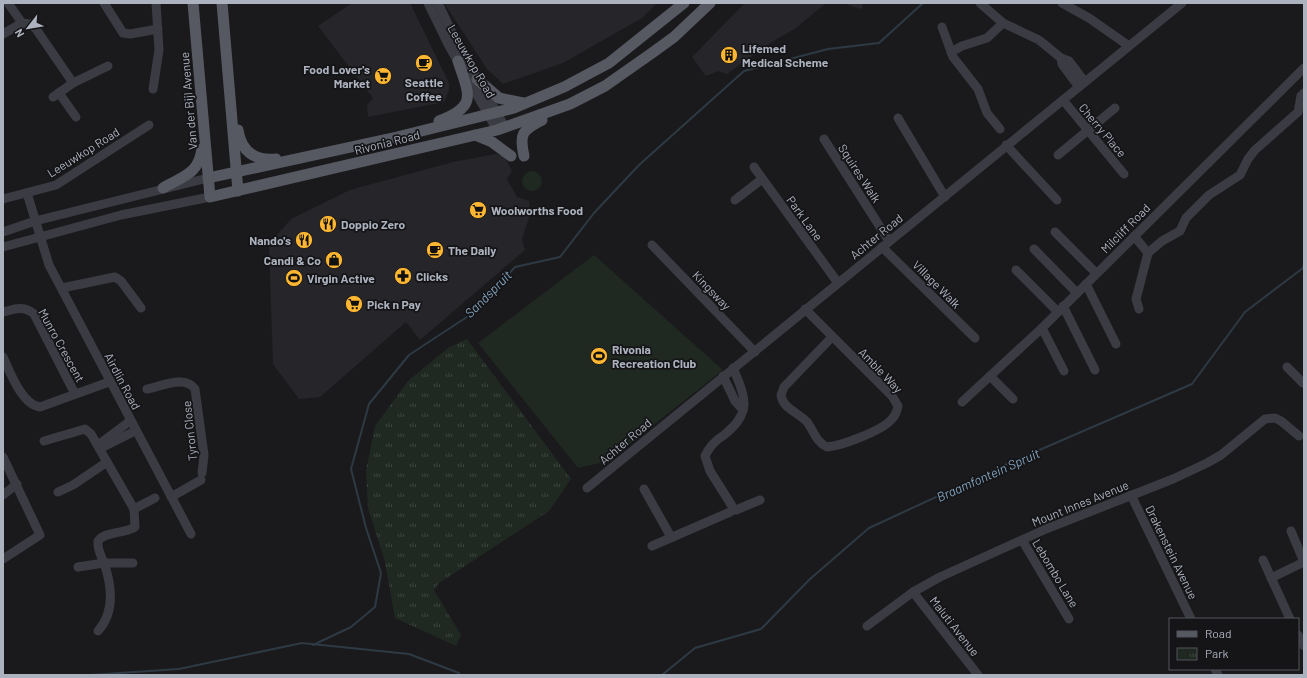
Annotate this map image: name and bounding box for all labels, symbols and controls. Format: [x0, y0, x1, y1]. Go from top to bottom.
north arrow [8, 8, 48, 48]
street label: Leeuwkop Road [445, 22, 499, 100]
text: N [12, 27, 26, 40]
place label: Lifemed Medical Scheme [742, 41, 829, 69]
building icon: Lifemed Medical Scheme [719, 45, 739, 65]
street label: Van der Bijl Avenue [177, 52, 199, 150]
cafe icon: Seattle Coffee [414, 53, 434, 73]
place label: Food Lover's Market [303, 62, 370, 90]
supermarket icon: Food Lover's Market [373, 66, 393, 86]
place label: Seattle Coffee [405, 75, 444, 103]
street label: Cherry Place [1077, 100, 1129, 160]
street label: Leeuwkop Road [44, 124, 122, 180]
street label: Rivonia Road [353, 127, 421, 157]
street label: Squires Walk [836, 141, 884, 205]
street label: Park Lane [784, 193, 826, 243]
supermarket icon: Woolworths Food [468, 200, 488, 220]
street label: Milcliff Road [1097, 200, 1153, 256]
place label: Woolworths Food [491, 203, 583, 217]
street label: Achter Road [847, 211, 905, 261]
restaurant icon: Doppio Zero [318, 214, 338, 234]
place label: Doppio Zero [341, 217, 406, 231]
restaurant icon: Nando's [294, 230, 314, 250]
place label: Nando's [249, 233, 291, 247]
cafe icon: The Daily [425, 240, 445, 260]
place label: The Daily [448, 243, 496, 257]
shop icon: Candi & Co [324, 250, 344, 270]
place label: Candi & Co [264, 253, 321, 267]
street label: Village Walk [910, 257, 964, 311]
pharmacy icon: Clicks [393, 266, 413, 286]
water label: Sandspruit [461, 267, 515, 321]
sports icon: Virgin Active [284, 268, 304, 288]
street label: Kingsway [690, 268, 734, 313]
place label: Clicks [416, 269, 448, 283]
place label: Virgin Active [307, 271, 375, 285]
supermarket icon: Pick n Pay [344, 294, 364, 314]
place label: Pick n Pay [367, 297, 421, 311]
street label: Munro Crescent [36, 306, 88, 384]
place label: Rivonia Recreation Club [612, 342, 696, 370]
street label: Amble Way [856, 345, 906, 396]
sports icon: Rivonia Recreation Club [589, 346, 609, 366]
street label: Airdlin Road [102, 350, 144, 412]
street label: Tyron Close [179, 400, 199, 462]
street label: Achter Road [596, 415, 654, 467]
water label: Braamfontein Spruit [934, 445, 1042, 505]
street label: Mount Innes Avenue [1029, 477, 1131, 529]
street label: Drakenstein Avenue [1143, 503, 1201, 601]
street label: Lebombo Lane [1030, 536, 1082, 610]
street label: Maluti Avenue [927, 593, 983, 659]
legend [1169, 618, 1299, 670]
text: Road [1205, 626, 1232, 640]
text: Park [1205, 646, 1229, 660]

